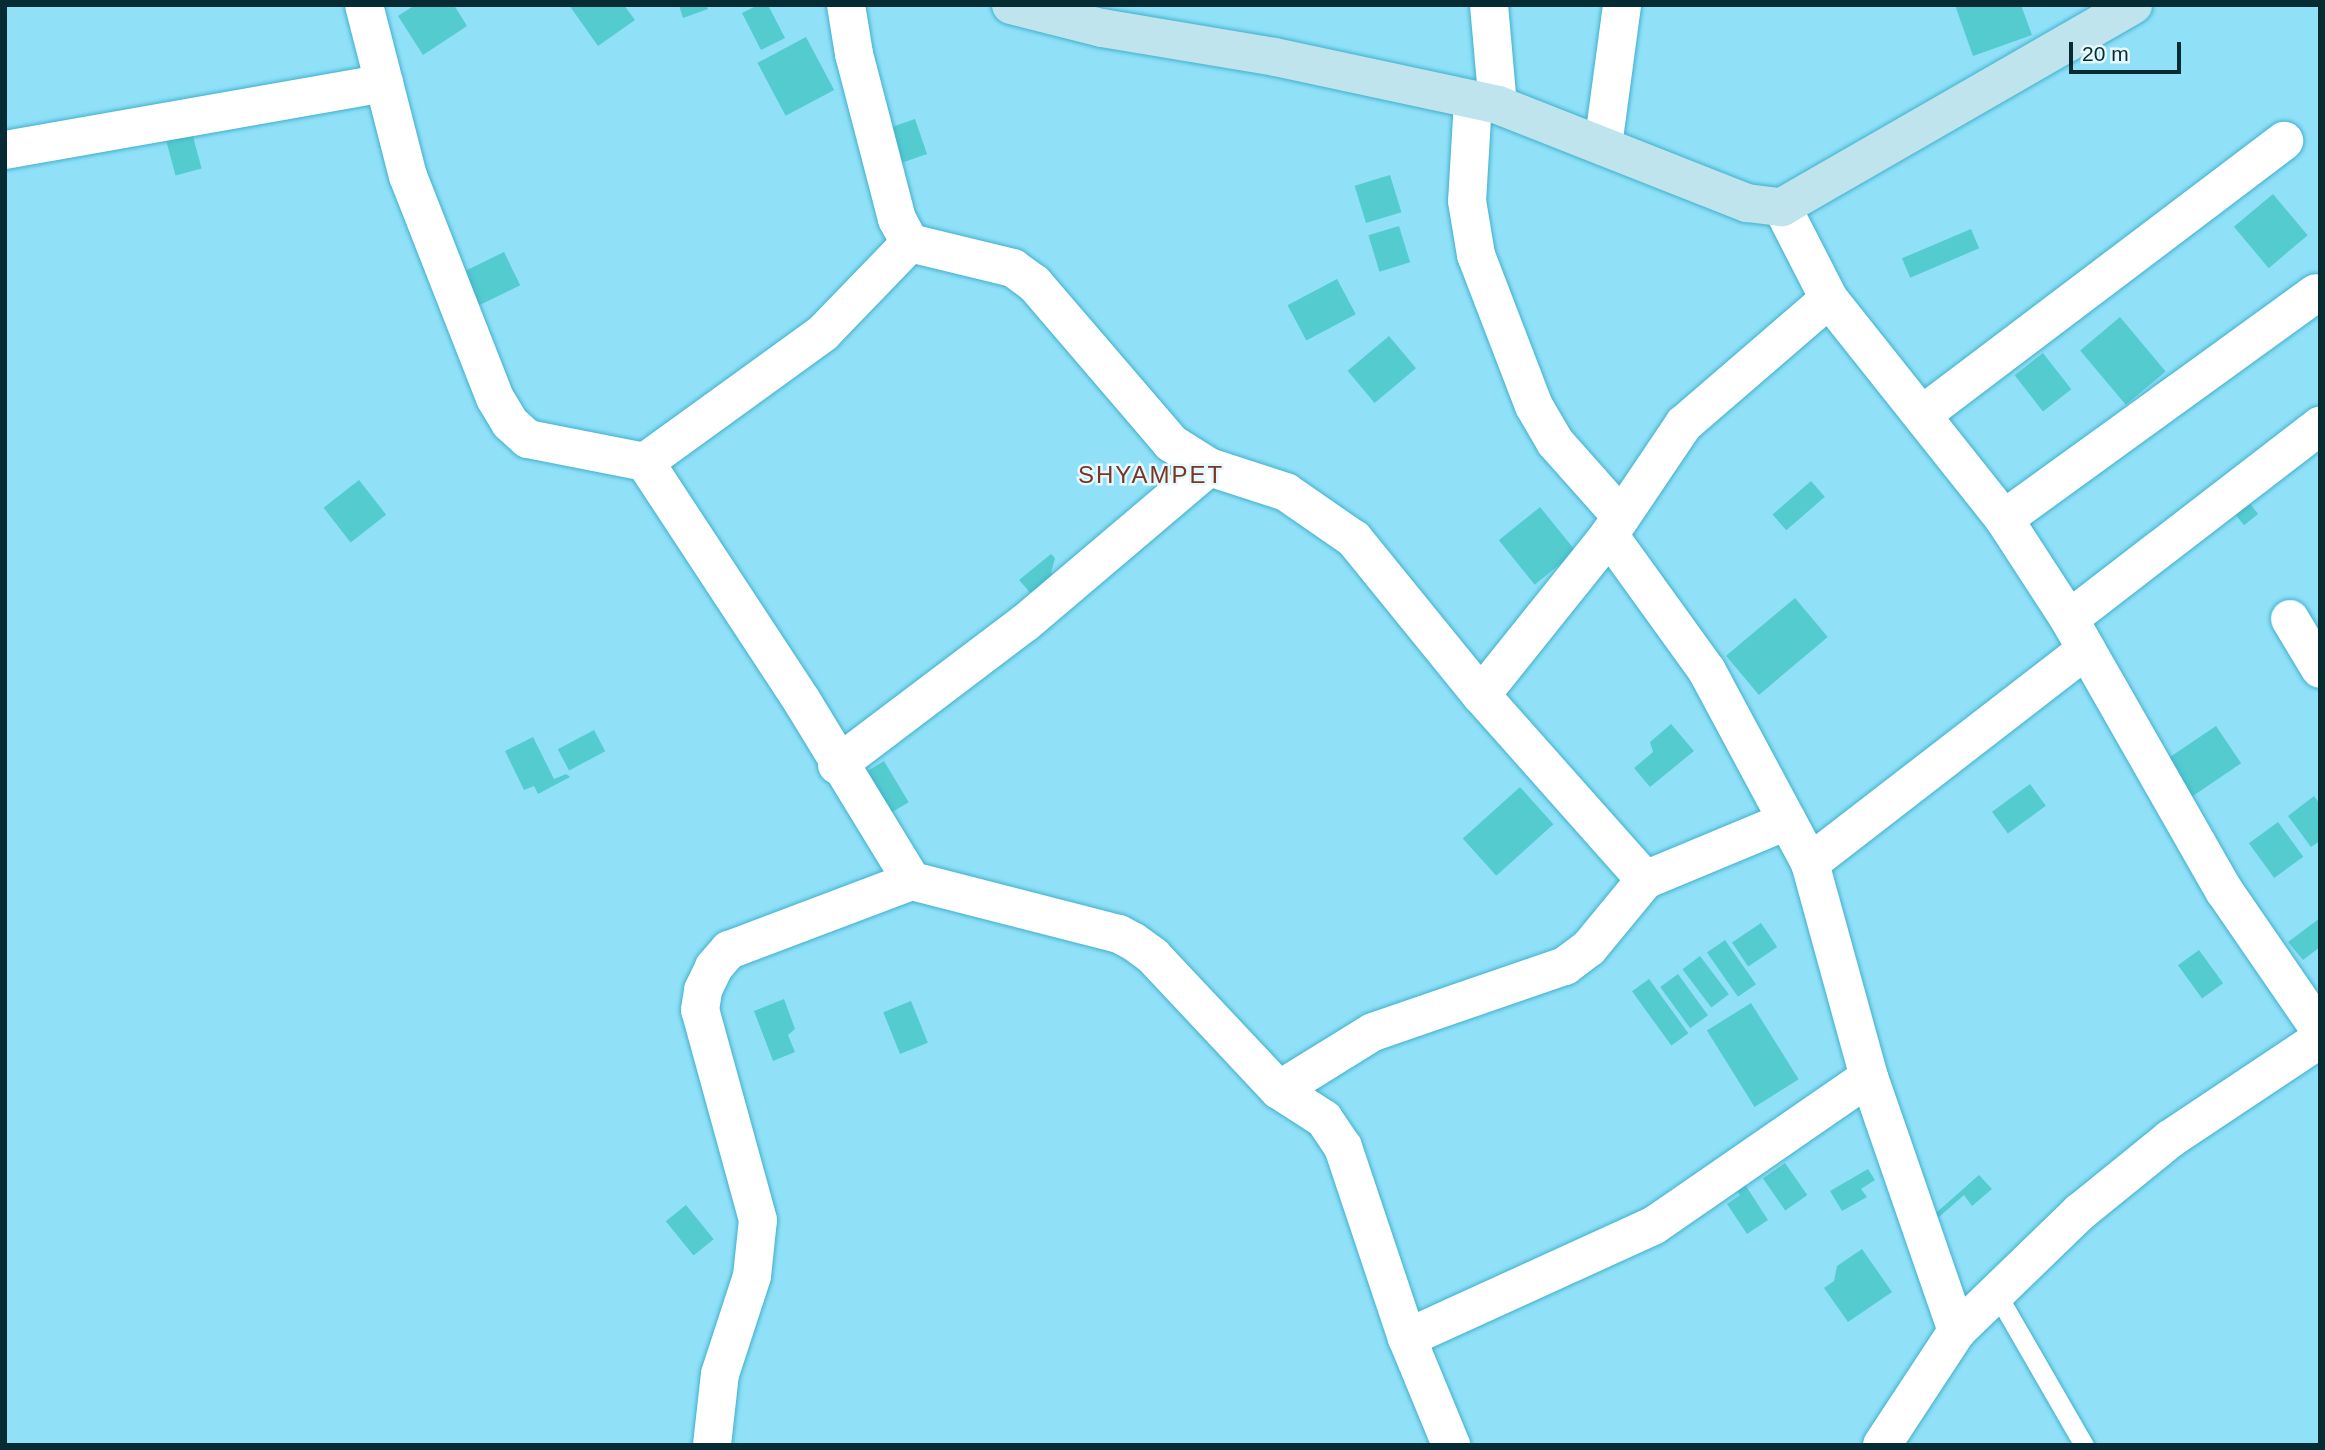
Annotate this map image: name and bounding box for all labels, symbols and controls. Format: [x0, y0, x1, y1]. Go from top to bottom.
scale bar [2073, 28, 2185, 72]
text: 20 m [2082, 42, 2129, 65]
district label: SHYAMPET [1079, 461, 1223, 489]

